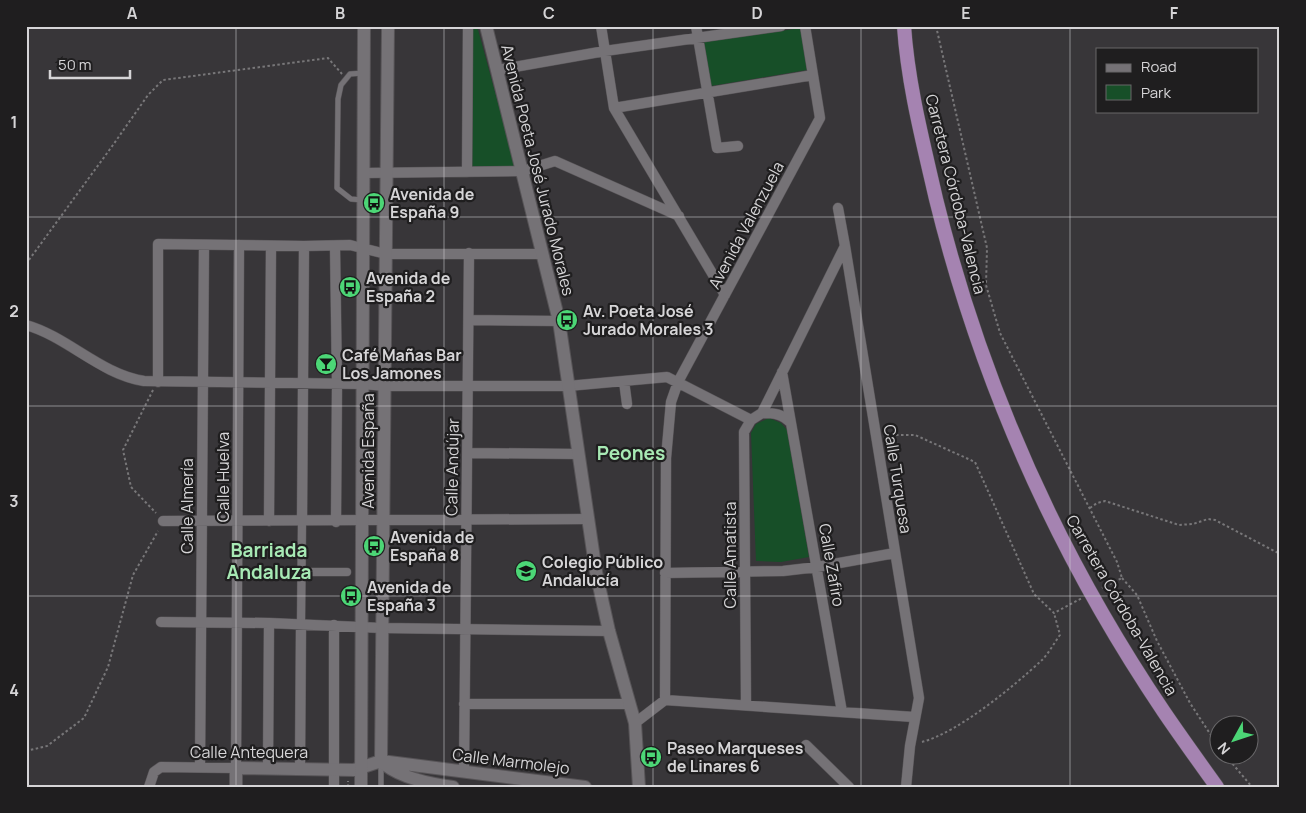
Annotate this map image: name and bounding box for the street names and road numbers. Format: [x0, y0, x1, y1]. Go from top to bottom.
street label: Avenida Poeta José Jurado Morales [496, 42, 580, 298]
street label: Carretera Córdoba-Valencia [921, 92, 991, 296]
street label: Avenida Valenzuela [703, 157, 789, 293]
street label: Avenida España [357, 393, 379, 509]
street label: Calle Andújar [440, 418, 464, 516]
street label: Calle Turquesa [879, 423, 917, 535]
street label: Calle Huelva [212, 432, 234, 522]
street label: Calle Almería [176, 458, 198, 554]
street label: Calle Amatista [719, 502, 741, 608]
street label: Carretera Córdoba-Valencia [1061, 511, 1183, 699]
street label: Calle Zafiro [814, 522, 850, 608]
street label: Calle Antequera [190, 741, 308, 763]
street label: Calle Marmolejo [451, 743, 571, 779]

